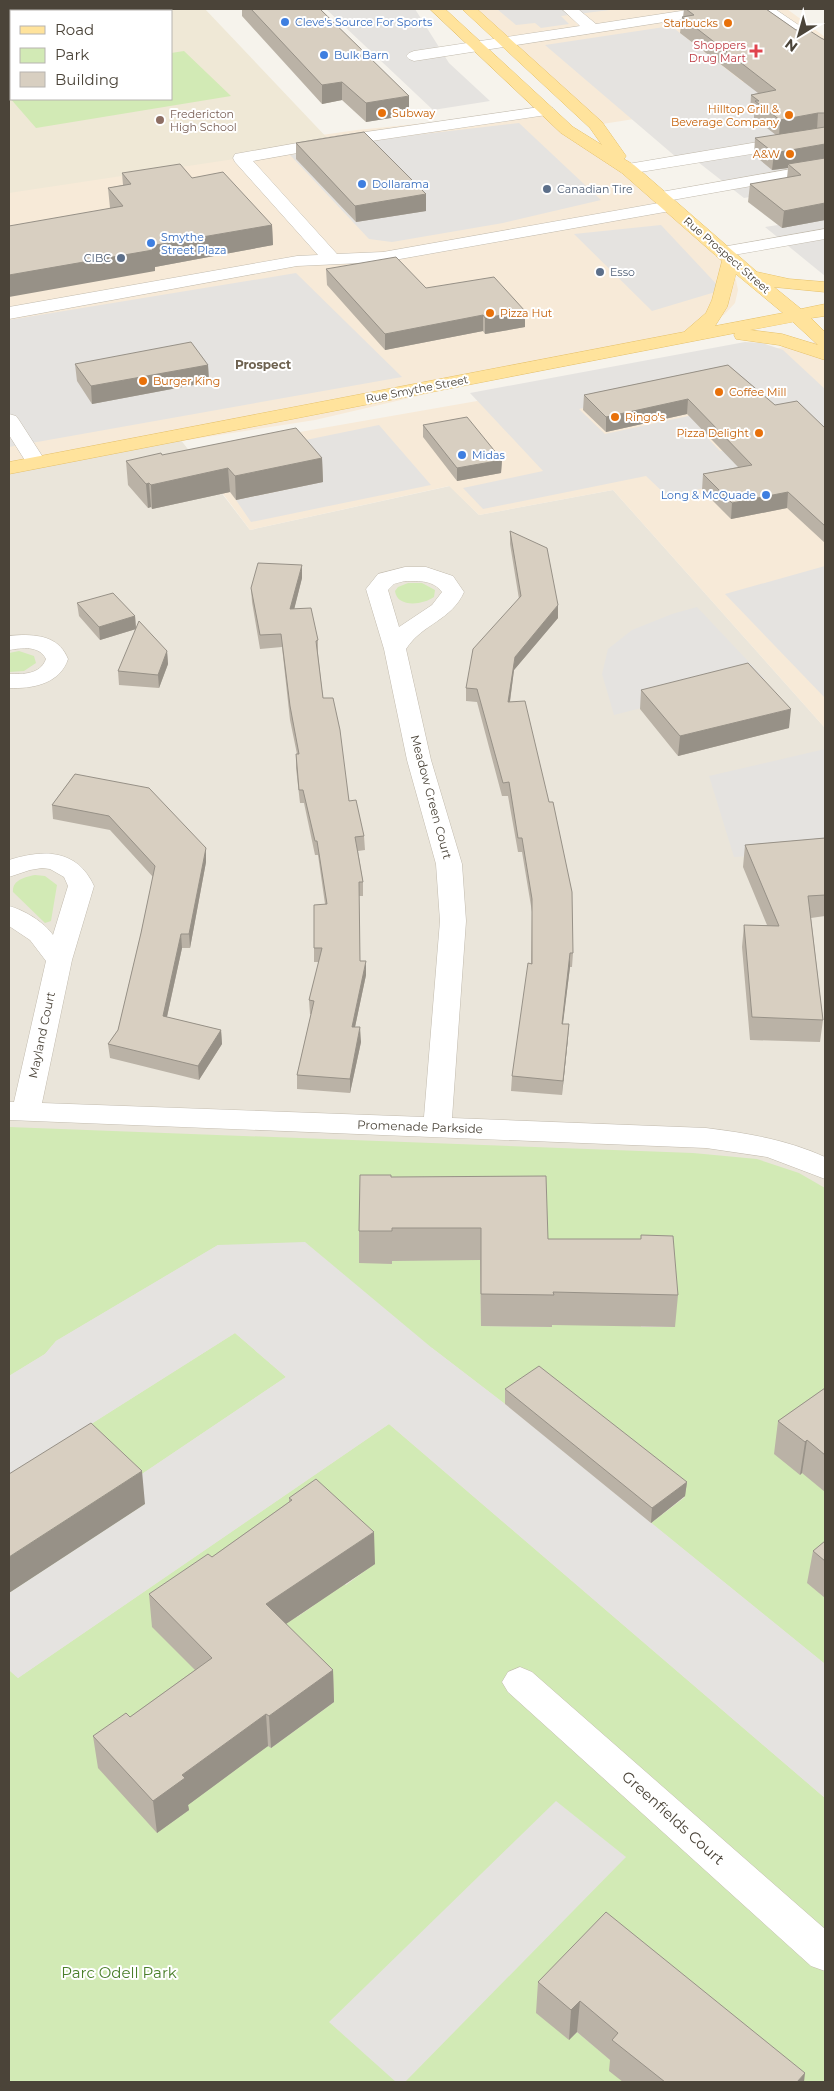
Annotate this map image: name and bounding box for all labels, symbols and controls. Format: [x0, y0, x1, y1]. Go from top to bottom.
legend [10, 10, 172, 100]
north arrow [774, 10, 824, 60]
place label: Cleve's Source For Sports [295, 15, 433, 29]
marker: Cleve's Source For Sports [279, 16, 291, 28]
place label: Starbucks [663, 16, 719, 30]
marker: Starbucks [722, 17, 734, 29]
text: Road [55, 20, 94, 39]
text: N [781, 35, 801, 56]
place label: Shoppers Drug Mart [689, 38, 747, 65]
text: Park [55, 45, 89, 64]
marker: Shoppers Drug Mart [750, 45, 762, 57]
place label: Bulk Barn [334, 48, 389, 62]
marker: Bulk Barn [318, 49, 330, 61]
text: Building [55, 70, 119, 89]
place label: Hilltop Grill & Beverage Company [671, 102, 780, 129]
place label: Subway [392, 106, 435, 120]
place label: Fredericton High School [170, 107, 237, 134]
marker: Subway [376, 107, 388, 119]
marker: Hilltop Grill & Beverage Company [783, 109, 795, 121]
marker: Fredericton High School [154, 114, 166, 126]
place label: A&W [753, 147, 780, 161]
marker: A&W [784, 148, 796, 160]
place label: Dollarama [372, 177, 429, 191]
marker: Dollarama [356, 178, 368, 190]
place label: Canadian Tire [557, 182, 633, 196]
marker: Canadian Tire [541, 183, 553, 195]
street label: Rue Prospect Street [681, 214, 774, 297]
place label: Smythe Street Plaza [161, 230, 227, 257]
marker: Smythe Street Plaza [145, 237, 157, 249]
place label: CIBC [84, 251, 111, 265]
marker: CIBC [115, 252, 127, 264]
place label: Esso [610, 265, 635, 279]
marker: Esso [594, 266, 606, 278]
place label: Pizza Hut [500, 306, 553, 320]
marker: Pizza Hut [484, 307, 496, 319]
district label: Prospect [235, 357, 292, 372]
street label: Rue Smythe Street [365, 372, 470, 406]
place label: Burger King [153, 374, 220, 388]
marker: Burger King [137, 375, 149, 387]
place label: Coffee Mill [729, 385, 786, 399]
marker: Coffee Mill [713, 386, 725, 398]
place label: Ringo's [625, 410, 666, 424]
marker: Ringo's [609, 411, 621, 423]
place label: Pizza Delight [676, 426, 750, 440]
marker: Pizza Delight [753, 427, 765, 439]
place label: Midas [472, 448, 505, 462]
marker: Midas [456, 449, 468, 461]
place label: Long & McQuade [661, 488, 756, 502]
marker: Long & McQuade [760, 489, 772, 501]
street label: Meadow Green Court [408, 733, 455, 861]
street label: Mayland Court [25, 990, 58, 1080]
street label: Promenade Parkside [357, 1117, 483, 1136]
street label: Greenfields Court [618, 1767, 729, 1869]
park label: Parc Odell Park [61, 1963, 177, 1982]

